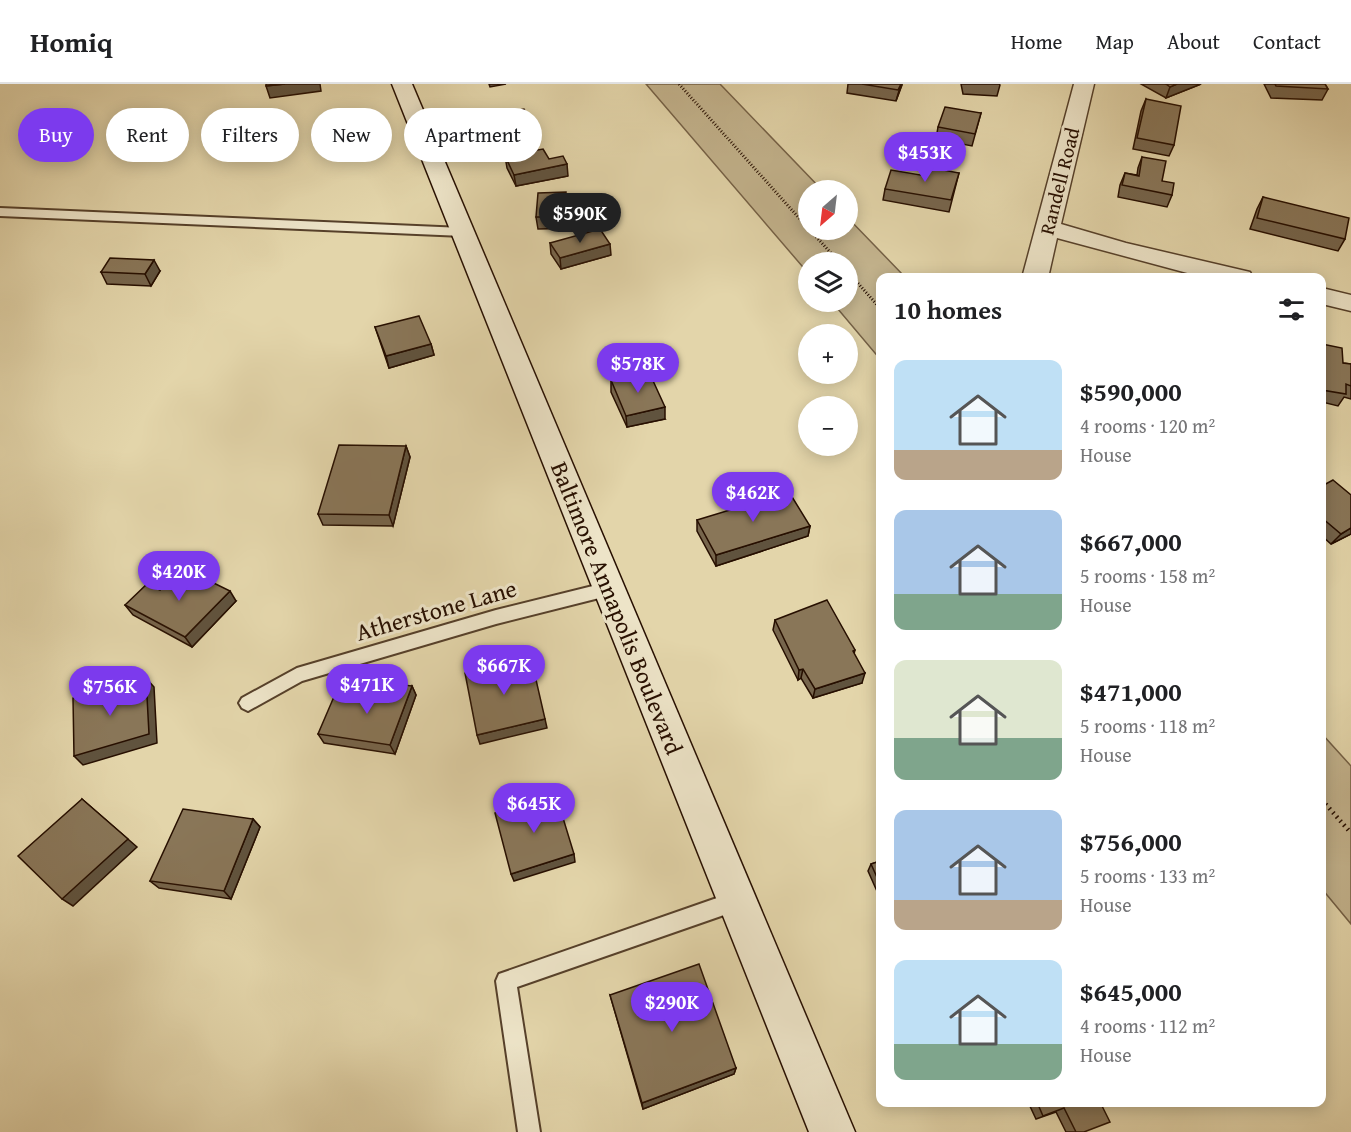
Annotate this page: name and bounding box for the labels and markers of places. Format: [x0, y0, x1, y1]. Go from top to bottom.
pin: $453K [883, 132, 967, 183]
pin: $590K [538, 193, 622, 244]
pin: $578K [596, 343, 680, 394]
pin: $462K [711, 472, 795, 523]
pin: $420K [137, 551, 221, 602]
pin: $667K [462, 645, 546, 696]
pin: $471K [325, 664, 409, 715]
pin: $756K [68, 666, 152, 717]
pin: $645K [492, 783, 576, 834]
pin: $290K [630, 982, 714, 1033]

